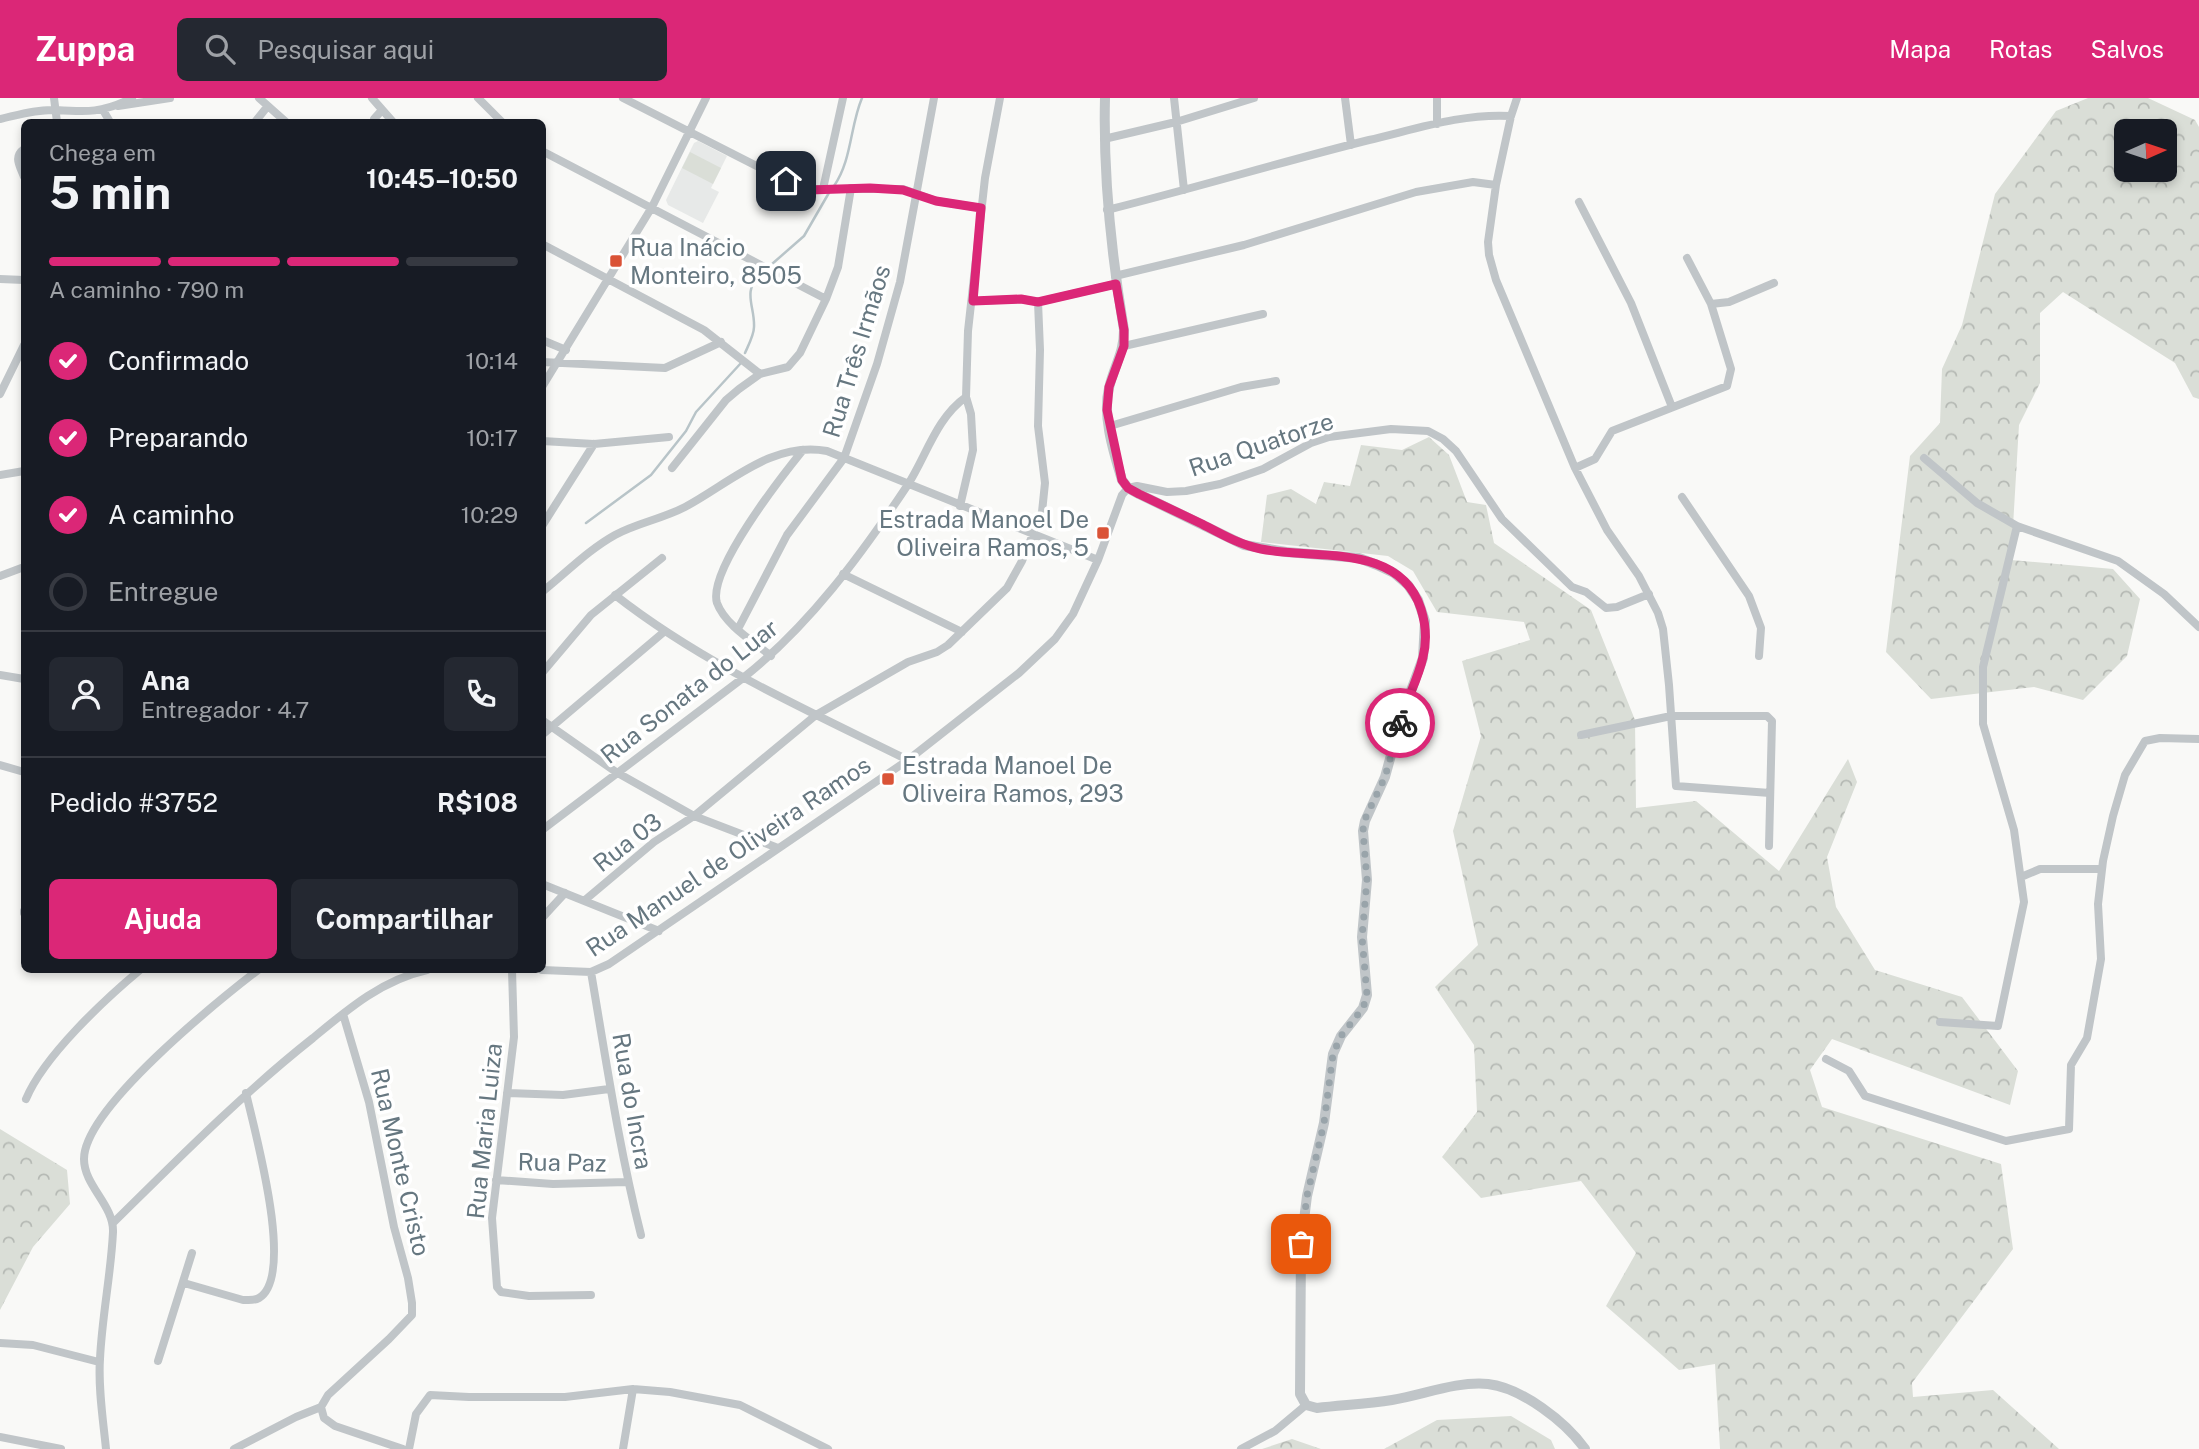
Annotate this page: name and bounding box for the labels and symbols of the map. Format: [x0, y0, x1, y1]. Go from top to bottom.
north arrow [2114, 119, 2177, 182]
pin [756, 151, 816, 211]
place label: Rua Inácio Monteiro, 8505 [630, 233, 802, 289]
marker: Rua Inácio Monteiro, 8505 [608, 253, 624, 269]
street label: Rua Três Irmãos [816, 261, 896, 441]
street label: Rua Quatorze [1185, 406, 1337, 482]
place label: Estrada Manoel De Oliveira Ramos, 5 [879, 505, 1089, 561]
marker: Estrada Manoel De Oliveira Ramos, 5 [1095, 525, 1111, 541]
street label: Rua Sonata do Luar [595, 613, 783, 769]
courier [1365, 688, 1435, 758]
street label: Rua Manuel de Oliveira Ramos [580, 750, 876, 962]
place label: Estrada Manoel De Oliveira Ramos, 293 [902, 751, 1124, 807]
marker: Estrada Manoel De Oliveira Ramos, 293 [880, 771, 896, 787]
street label: Rua 03 [587, 807, 667, 877]
street label: Rua do Incra [607, 1031, 659, 1171]
street label: Rua Maria Luiza [461, 1042, 507, 1220]
street label: Rua Monte Cristo [366, 1065, 436, 1259]
street label: Rua Paz [517, 1147, 607, 1177]
pin [1271, 1214, 1331, 1274]

